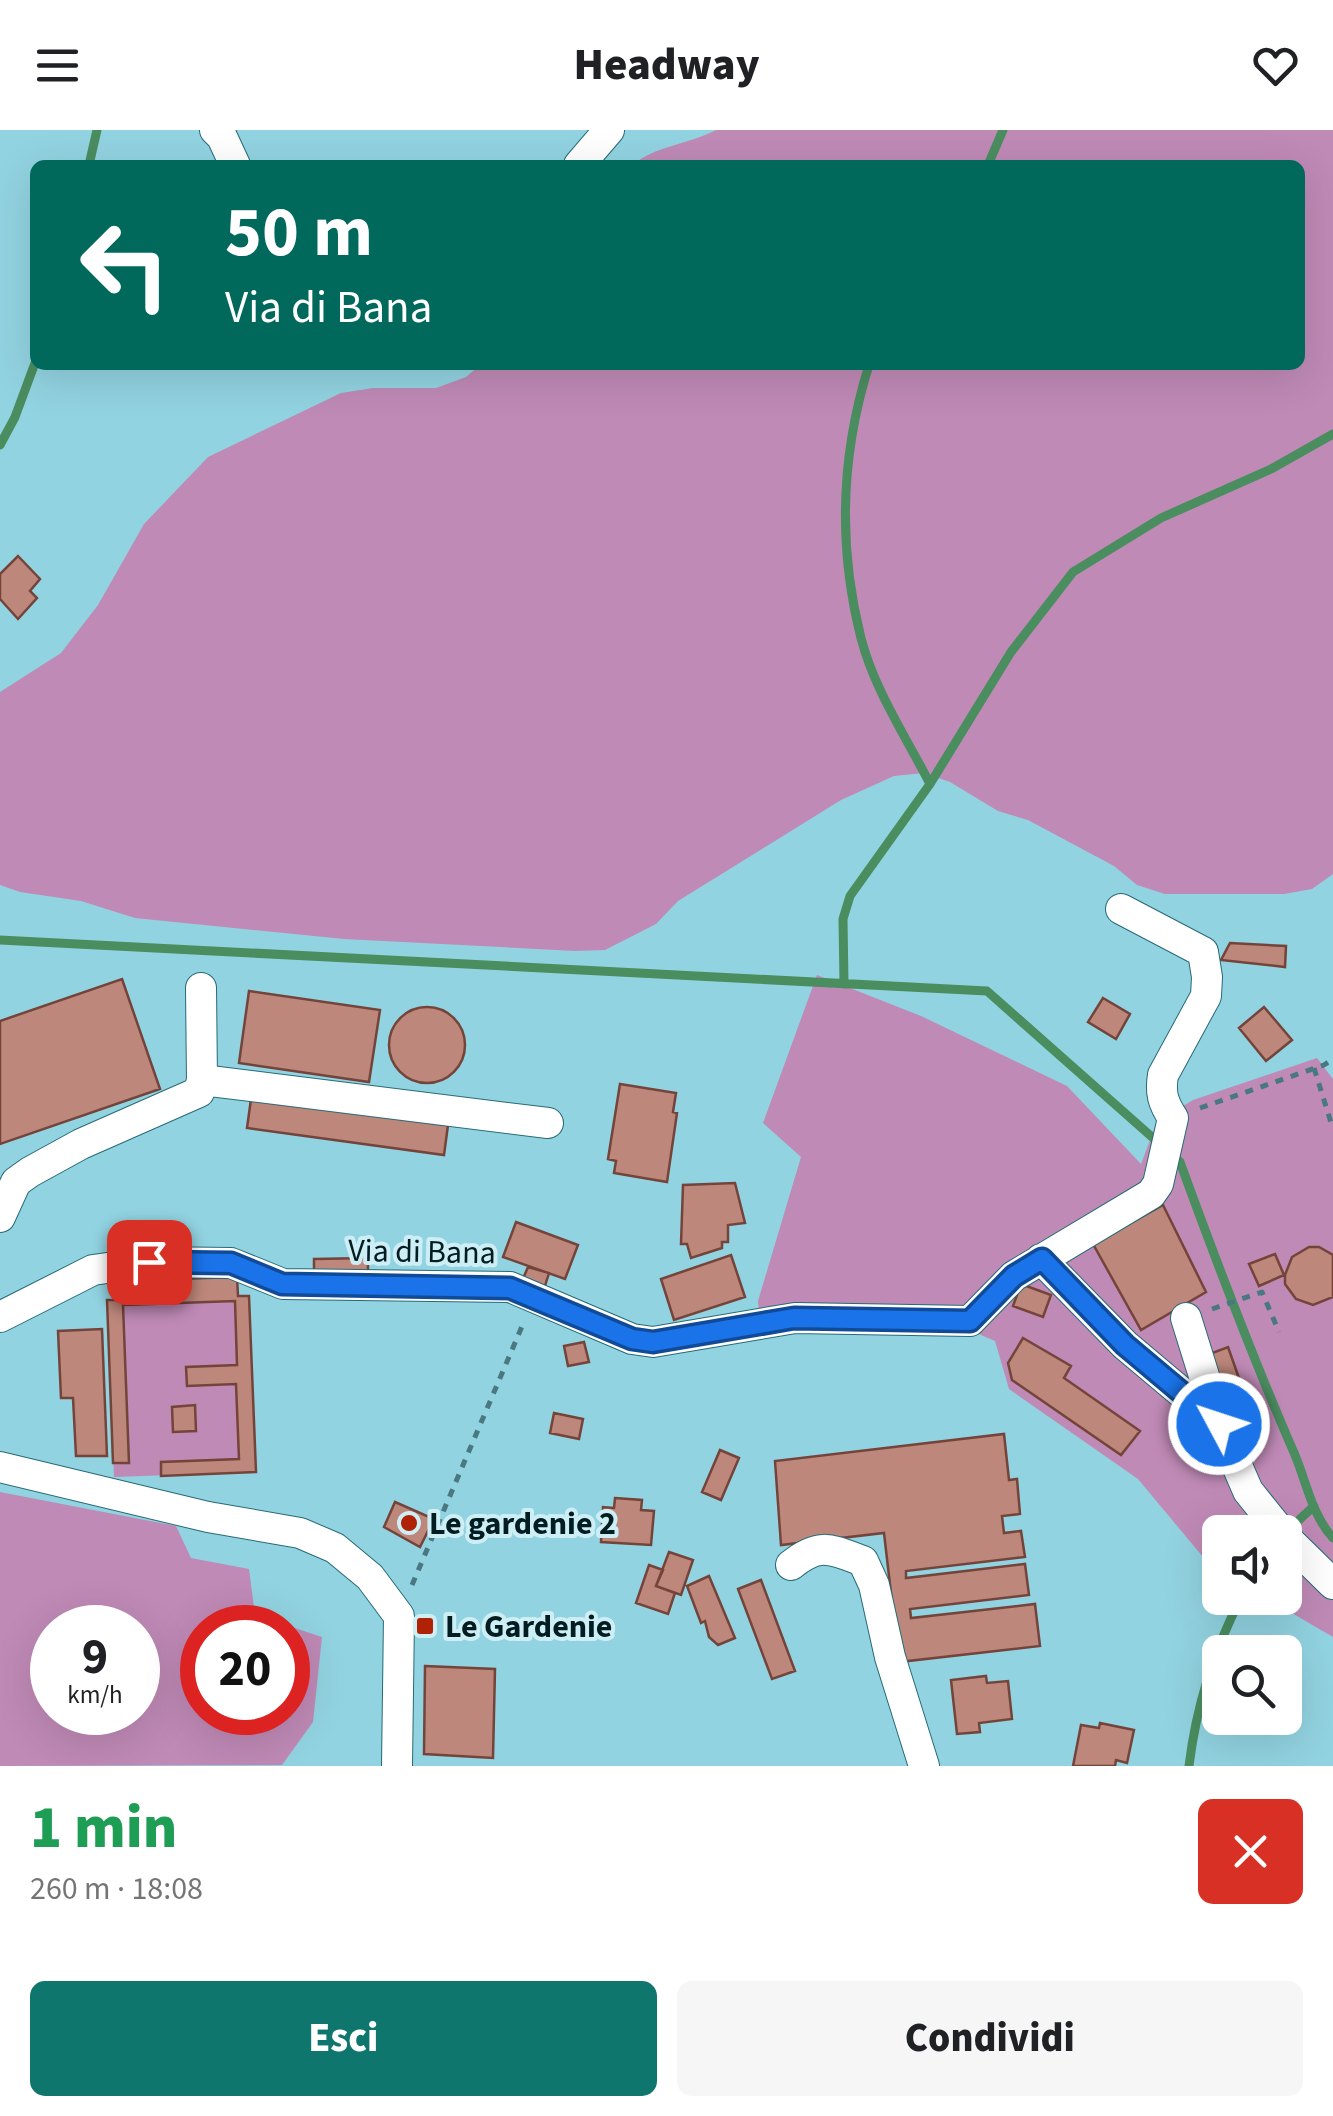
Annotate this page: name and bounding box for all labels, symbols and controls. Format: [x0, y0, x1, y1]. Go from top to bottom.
text: Headway [573, 33, 760, 97]
icon: menu [30, 38, 85, 93]
icon: heart [1248, 38, 1303, 93]
text: 50 m [225, 183, 373, 283]
icon: left [60, 200, 190, 330]
text: Via di Bana [225, 276, 432, 340]
pin [107, 1220, 192, 1305]
street label: Via di Bana [348, 1228, 496, 1276]
icon: arrive [122, 1235, 177, 1290]
position arrow [1167, 1372, 1271, 1476]
place label: Le gardenie 2 [429, 1501, 616, 1547]
marker: Le gardenie 2 [398, 1512, 420, 1534]
map controls [1202, 1515, 1302, 1735]
button: sound [1202, 1515, 1302, 1615]
place label: Le Gardenie [445, 1604, 612, 1650]
speed limit sign: 20 [180, 1605, 310, 1735]
marker: Le Gardenie [414, 1615, 436, 1637]
text: 9 [82, 1622, 108, 1693]
button: search [1202, 1635, 1302, 1735]
text: km/h [67, 1677, 123, 1713]
text: 1 min [30, 1786, 177, 1871]
button: close [1198, 1799, 1303, 1904]
text: 260 m · 18:08 [30, 1866, 203, 1912]
button: Esci [30, 1981, 657, 2096]
button: Condividi [677, 1981, 1303, 2096]

